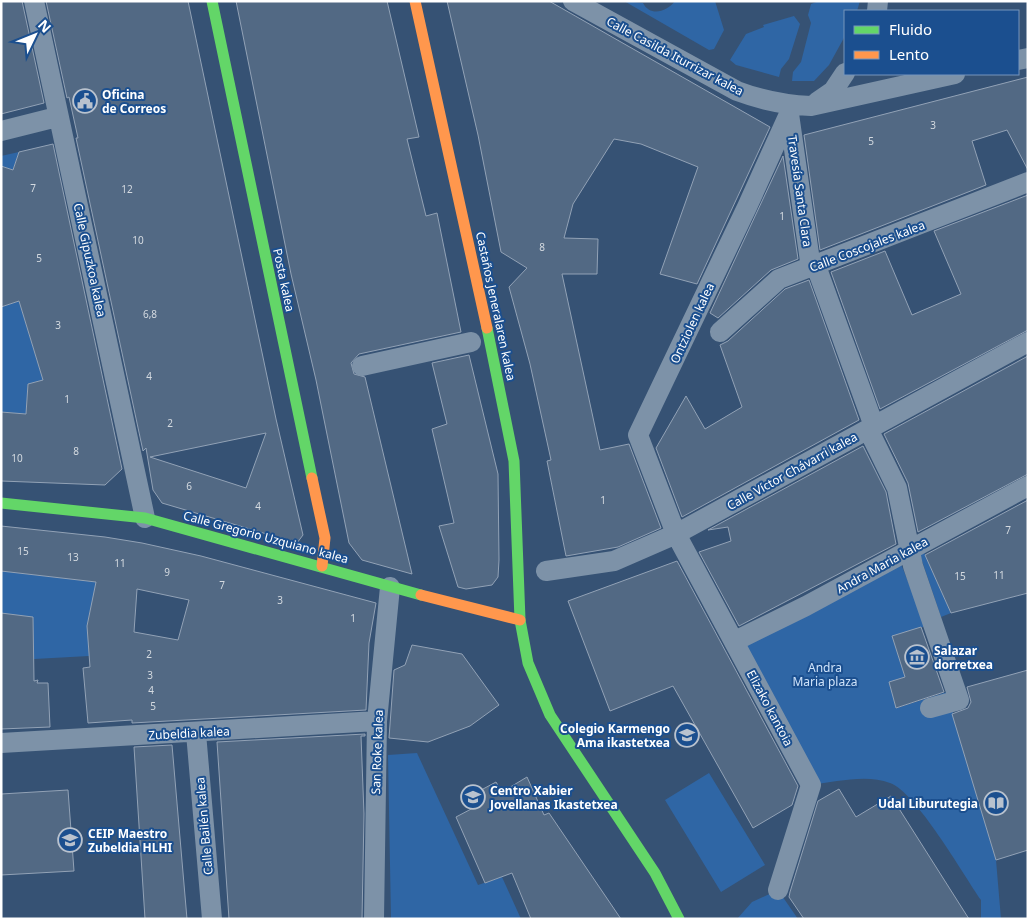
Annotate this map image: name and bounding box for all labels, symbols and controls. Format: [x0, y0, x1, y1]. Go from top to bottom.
north arrow [10, 10, 60, 60]
legend [844, 10, 1019, 75]
street label: Calle Casilda Iturrizar kalea [604, 13, 746, 99]
text: N [34, 15, 56, 36]
text: Fluido [889, 19, 932, 39]
text: Lento [889, 44, 929, 64]
place label: Oficina de Correos [102, 86, 166, 117]
public building icon: Oficina de Correos [72, 88, 98, 114]
house number: 3 [930, 118, 936, 132]
street label: Travesía Santa Clara [784, 134, 816, 248]
house number: 5 [868, 134, 874, 148]
house number: 7 [30, 181, 36, 195]
house number: 12 [121, 182, 133, 196]
street label: Calle Gipuzkoa kalea [70, 202, 110, 318]
house number: 1 [779, 209, 785, 223]
street label: Calle Coscojales kalea [807, 216, 927, 276]
street label: Castaños Jeneralaren kalea [472, 230, 520, 382]
house number: 10 [132, 233, 144, 247]
house number: 8 [539, 240, 545, 254]
street label: Posta kalea [269, 247, 299, 313]
house number: 5 [36, 251, 42, 265]
street label: Ontziolen kalea [666, 280, 718, 366]
house number: 6,8 [143, 307, 157, 321]
house number: 3 [55, 318, 61, 332]
house number: 4 [146, 369, 152, 383]
house number: 1 [64, 392, 70, 406]
house number: 2 [167, 416, 173, 430]
street label: Calle Víctor Chávarri kalea [724, 428, 860, 514]
house number: 8 [73, 444, 79, 458]
house number: 10 [11, 451, 23, 465]
house number: 6 [186, 479, 192, 493]
house number: 1 [600, 493, 606, 507]
house number: 4 [255, 499, 261, 513]
street label: Calle Gregorio Uzquiano kalea [182, 507, 350, 567]
house number: 7 [1005, 523, 1011, 537]
street label: Andra Maria kalea [833, 533, 931, 597]
house number: 15 [17, 544, 29, 558]
house number: 13 [67, 550, 79, 564]
house number: 11 [114, 556, 126, 570]
house number: 9 [164, 565, 170, 579]
house number: 11 [993, 568, 1005, 582]
house number: 15 [954, 569, 966, 583]
house number: 7 [219, 578, 225, 592]
house number: 3 [277, 593, 283, 607]
house number: 1 [350, 611, 356, 625]
place label: Salazar dorretxea [934, 642, 993, 673]
museum icon: Salazar dorretxea [904, 644, 930, 670]
house number: 2 [146, 647, 152, 661]
park label: Andra Maria plaza [792, 659, 858, 690]
street label: Elizako kantoia [743, 667, 797, 749]
house number: 3 [147, 668, 153, 682]
house number: 4 [148, 683, 154, 697]
house number: 5 [150, 699, 156, 713]
street label: San Roke kalea [367, 709, 387, 795]
place label: Colegio Karmengo Ama ikastetxea [560, 720, 670, 751]
street label: Zubeldia kalea [148, 722, 230, 744]
school or university icon: Colegio Karmengo Ama ikastetxea [674, 722, 700, 748]
street label: Calle Bailén kalea [191, 776, 217, 876]
place label: Centro Xabier Jovellanas Ikastetxea [489, 782, 618, 813]
school or university icon: Centro Xabier Jovellanas Ikastetxea [460, 784, 486, 810]
library icon: Udal Liburutegia [983, 790, 1009, 816]
place label: Udal Liburutegia [878, 795, 978, 812]
place label: CEIP Maestro Zubeldia HLHI [88, 825, 173, 856]
school or university icon: CEIP Maestro Zubeldia HLHI [57, 827, 83, 853]

